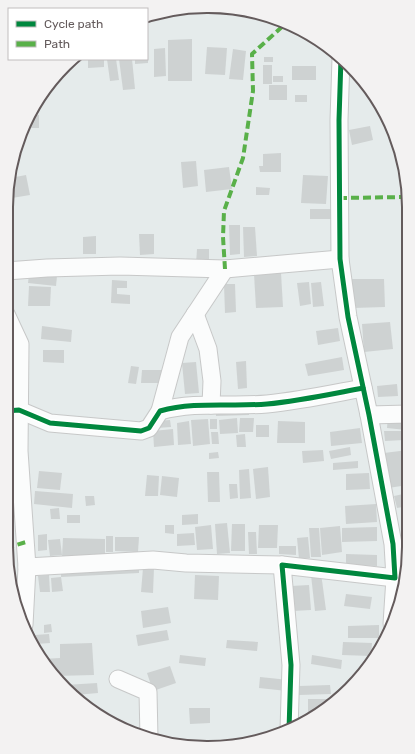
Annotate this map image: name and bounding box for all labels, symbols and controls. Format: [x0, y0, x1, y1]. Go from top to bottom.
legend [8, 8, 148, 60]
text: Cycle path [44, 17, 103, 31]
text: Path [44, 37, 70, 51]

